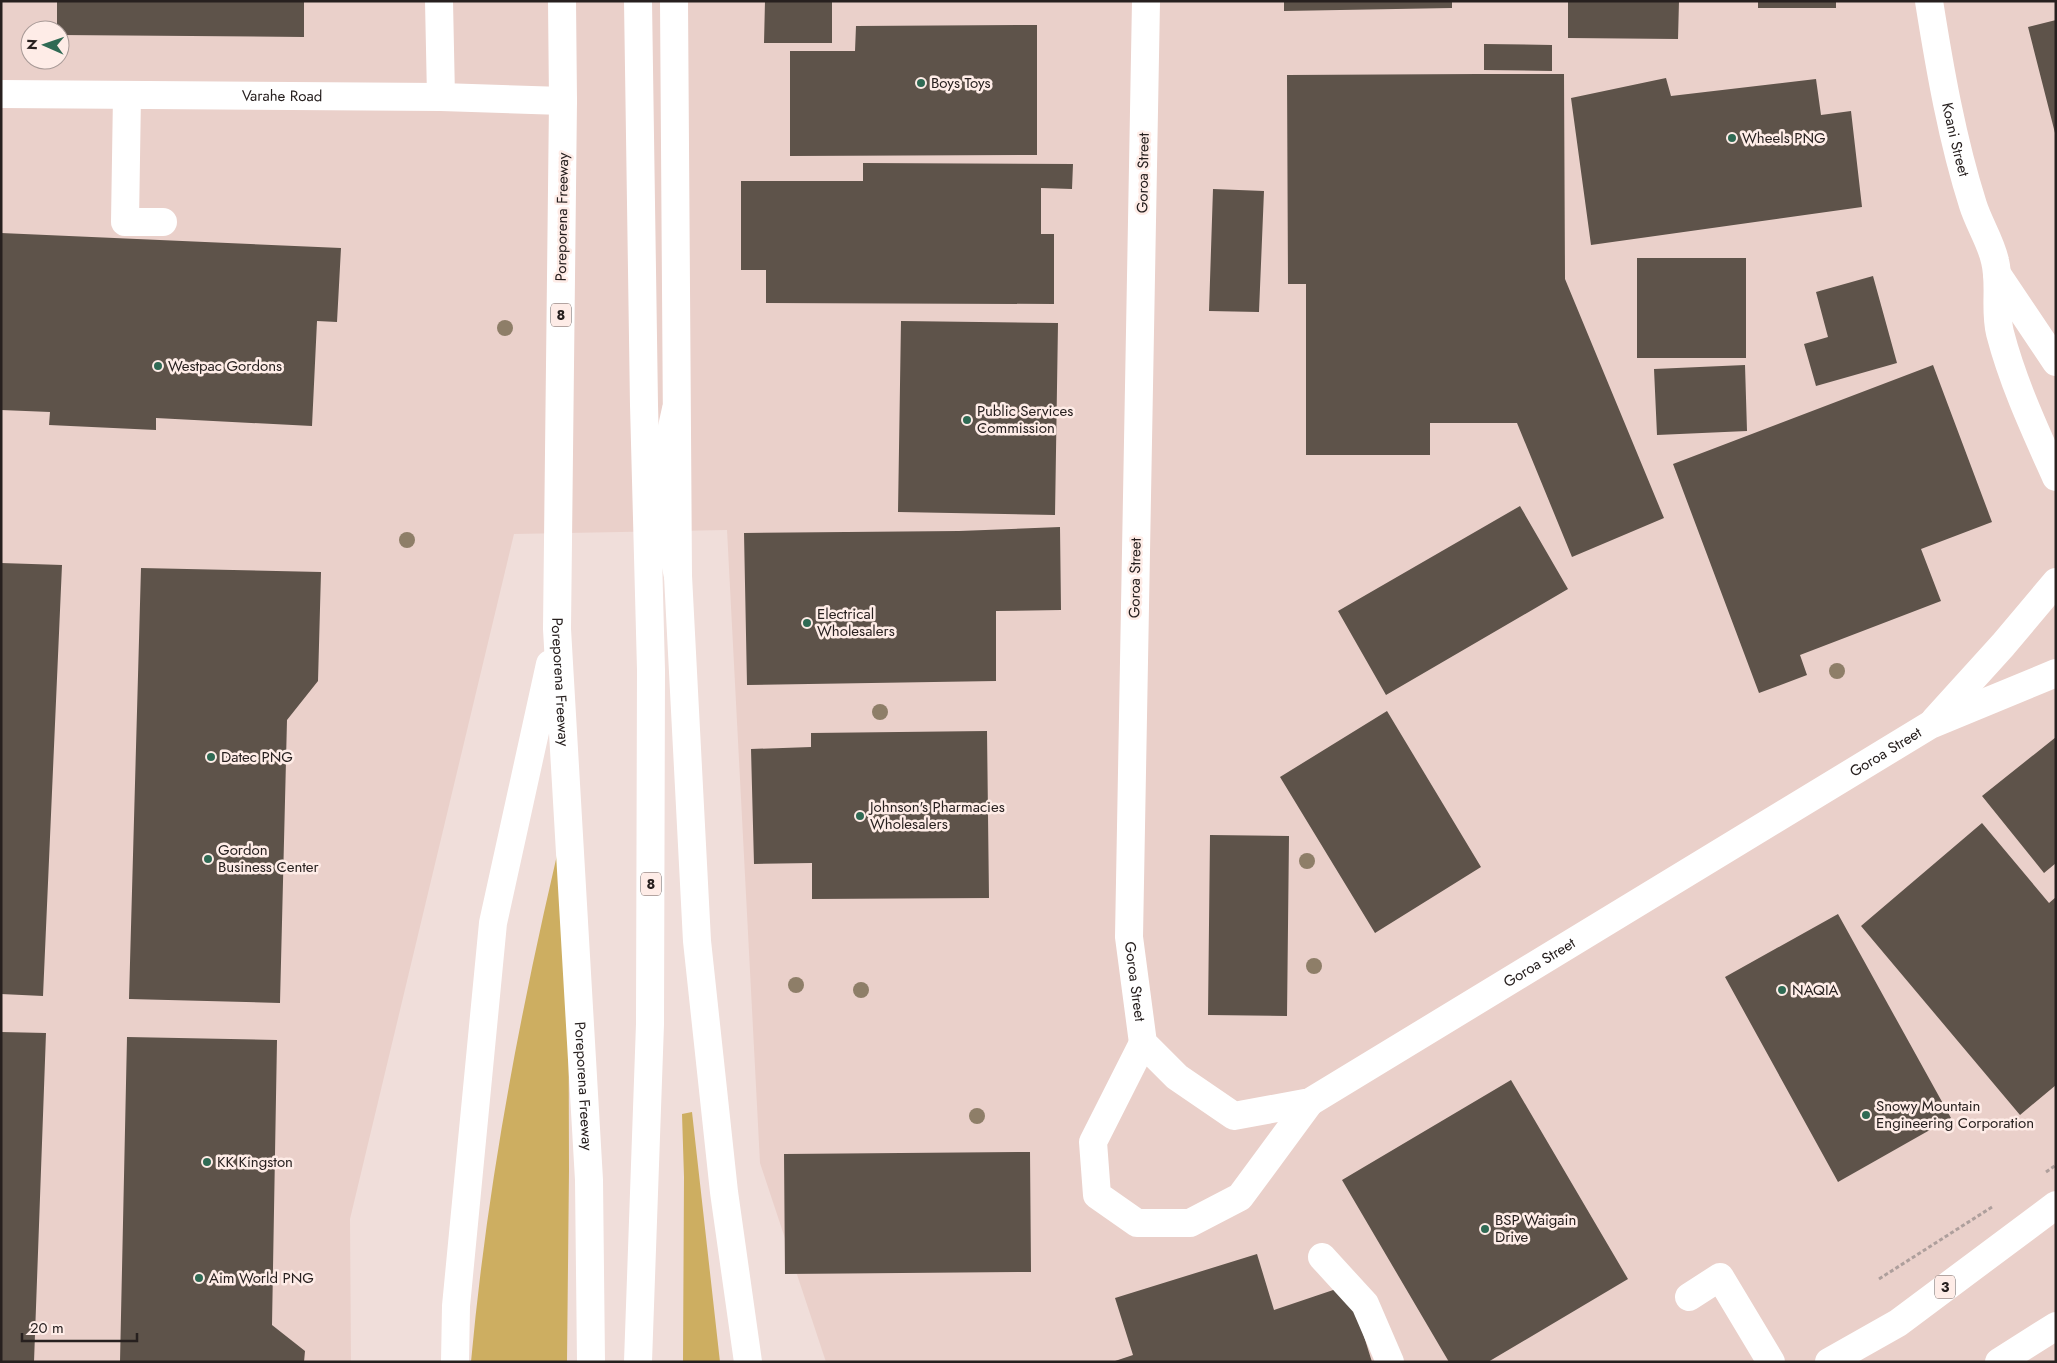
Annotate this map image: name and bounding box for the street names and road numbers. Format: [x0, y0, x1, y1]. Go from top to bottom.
street label: Varahe Road [242, 85, 322, 107]
street label: Koani Street [1936, 100, 1975, 179]
street label: Goroa Street [1131, 132, 1155, 213]
street label: Poreporena Freeway [550, 152, 574, 282]
road number: 8 [551, 304, 571, 326]
street label: Goroa Street [1123, 537, 1147, 618]
street label: Poreporena Freeway [546, 617, 575, 747]
street label: Goroa Street [1845, 722, 1926, 782]
road number: 8 [641, 872, 661, 896]
street label: Goroa Street [1499, 932, 1580, 993]
street label: Goroa Street [1119, 940, 1151, 1023]
street label: Poreporena Freeway [569, 1021, 598, 1152]
road number: 3 [1935, 1275, 1955, 1298]

